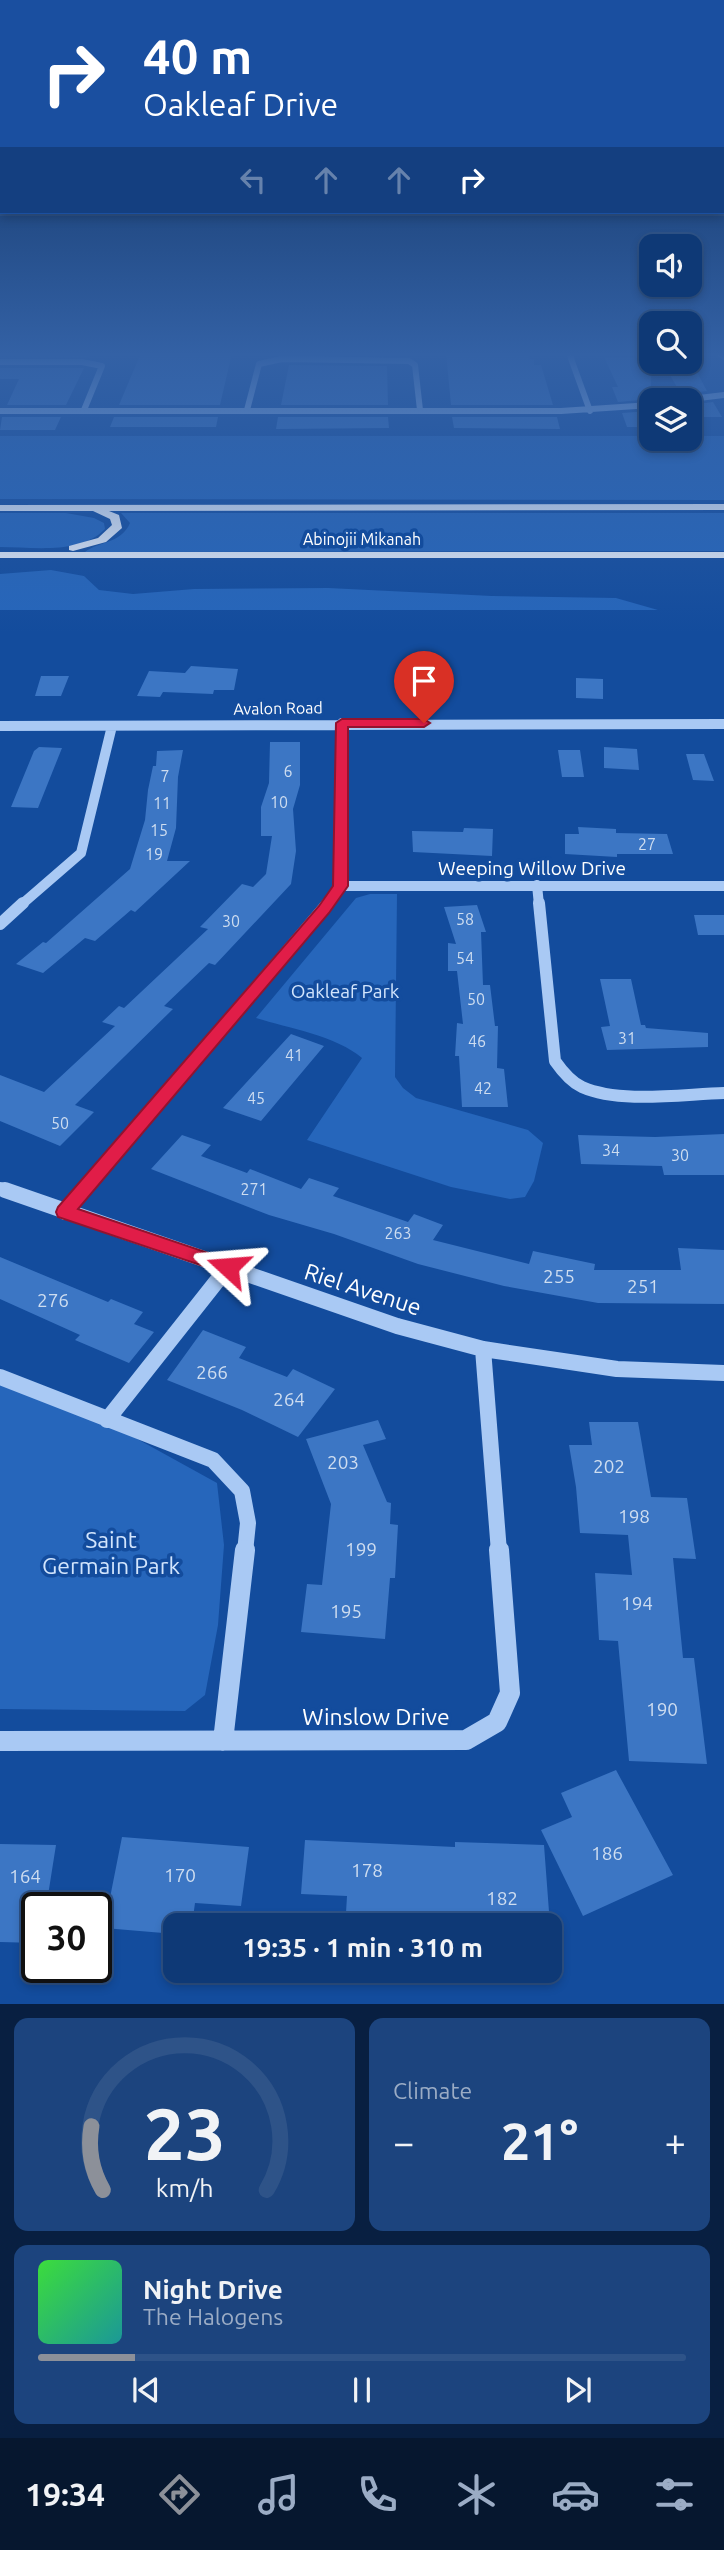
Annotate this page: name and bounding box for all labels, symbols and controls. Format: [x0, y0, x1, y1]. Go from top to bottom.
icon: right [28, 28, 119, 119]
text: 40 m [143, 28, 252, 83]
text: Oakleaf Drive [143, 86, 338, 122]
icon: left [234, 161, 272, 199]
icon: ahead [307, 161, 345, 199]
icon: ahead [380, 161, 418, 199]
icon: right [453, 161, 491, 199]
map controls [639, 234, 702, 451]
button: sound [639, 234, 702, 297]
button: search [639, 311, 702, 374]
button: layers [639, 388, 702, 451]
street label: Abinojii Mikanah [303, 530, 421, 548]
pin [394, 651, 454, 723]
icon: arrive [405, 662, 443, 700]
street label: Avalon Road [233, 698, 323, 718]
house number: 6 [283, 762, 293, 780]
house number: 7 [160, 767, 170, 785]
house number: 10 [270, 793, 288, 811]
house number: 11 [153, 794, 171, 812]
house number: 15 [150, 821, 168, 839]
house number: 27 [638, 835, 656, 853]
house number: 19 [145, 845, 163, 863]
street label: Weeping Willow Drive [438, 857, 626, 879]
house number: 58 [456, 910, 474, 928]
house number: 30 [222, 912, 240, 930]
house number: 54 [456, 949, 474, 967]
park label: Oakleaf Park [291, 980, 400, 1002]
house number: 50 [467, 990, 485, 1008]
house number: 31 [618, 1029, 636, 1047]
house number: 46 [468, 1032, 486, 1050]
house number: 41 [285, 1046, 303, 1064]
house number: 42 [474, 1079, 492, 1097]
house number: 45 [247, 1089, 265, 1107]
house number: 50 [51, 1114, 69, 1132]
house number: 34 [602, 1141, 620, 1159]
house number: 30 [671, 1146, 689, 1164]
house number: 271 [240, 1180, 268, 1198]
house number: 263 [384, 1224, 412, 1242]
position arrow [191, 1230, 265, 1304]
street label: Riel Avenue [301, 1258, 425, 1320]
house number: 255 [543, 1265, 575, 1287]
house number: 251 [627, 1275, 659, 1297]
house number: 276 [37, 1289, 69, 1311]
house number: 266 [196, 1361, 228, 1383]
house number: 264 [273, 1388, 305, 1410]
house number: 203 [327, 1451, 359, 1473]
house number: 202 [593, 1455, 625, 1477]
house number: 198 [618, 1505, 650, 1527]
park label: Saint Germain Park [42, 1527, 180, 1578]
house number: 199 [345, 1538, 377, 1560]
house number: 194 [621, 1592, 653, 1614]
house number: 195 [330, 1600, 362, 1622]
house number: 190 [646, 1698, 678, 1720]
street label: Winslow Drive [302, 1704, 450, 1729]
house number: 186 [591, 1842, 623, 1864]
house number: 178 [351, 1859, 383, 1881]
house number: 170 [164, 1864, 196, 1886]
house number: 164 [9, 1865, 41, 1887]
house number: 182 [486, 1887, 518, 1909]
speed limit sign: 30 [21, 1892, 112, 1983]
text: 19:35 · 1 min · 310 m [242, 1933, 483, 1962]
text: Climate [393, 2078, 472, 2103]
text: 23 [143, 2093, 226, 2175]
text: 21° [501, 2112, 578, 2170]
text: − [393, 2121, 414, 2163]
text: + [665, 2121, 686, 2163]
text: km/h [156, 2174, 213, 2202]
text: Night Drive [143, 2275, 283, 2304]
text: The Halogens [143, 2304, 283, 2329]
icon: previous [127, 2371, 165, 2409]
icon: pause [343, 2371, 381, 2409]
icon: next [559, 2371, 597, 2409]
icon: directions [155, 2470, 204, 2519]
icon: music [254, 2470, 303, 2519]
icon: phone [353, 2470, 402, 2519]
icon: climate [452, 2470, 501, 2519]
icon: car [551, 2470, 600, 2519]
icon: filters [650, 2470, 699, 2519]
text: 19:34 [25, 2476, 105, 2512]

